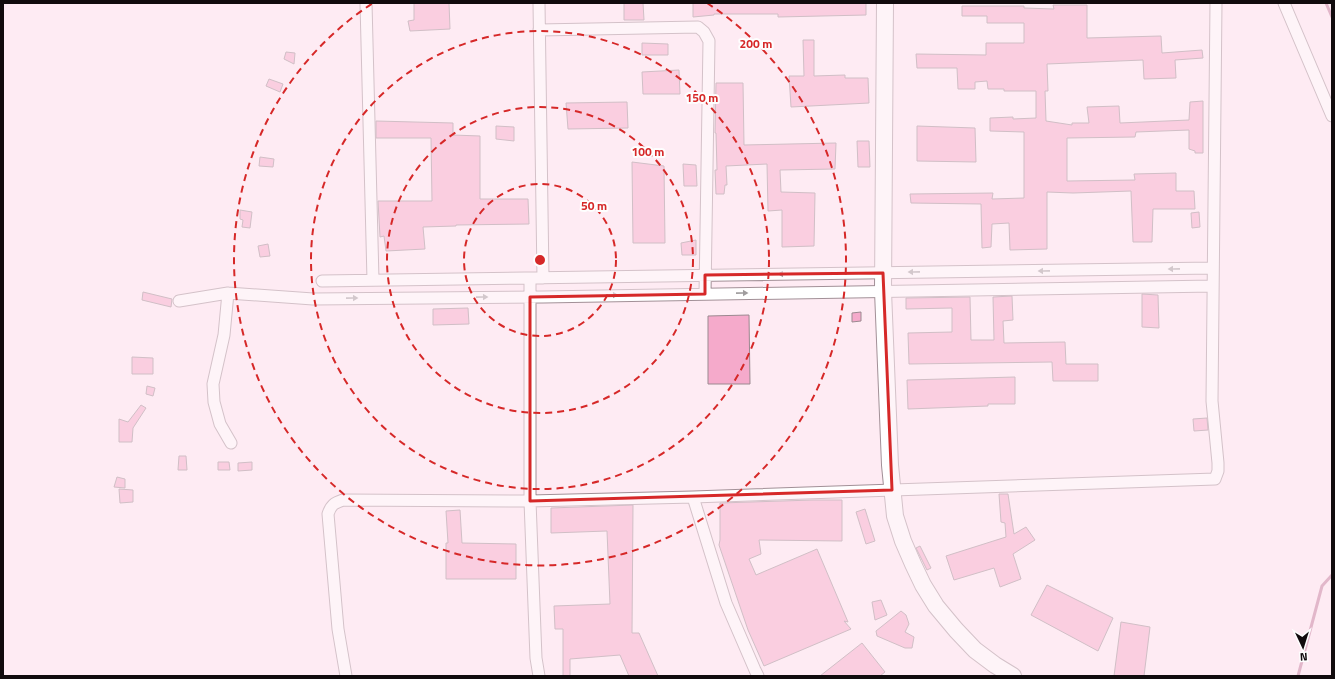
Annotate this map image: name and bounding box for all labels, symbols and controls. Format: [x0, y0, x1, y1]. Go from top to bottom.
text: 200 m [740, 34, 772, 53]
text: 150 m [686, 88, 718, 107]
text: 100 m [632, 142, 664, 161]
text: 50 m [581, 196, 607, 215]
centre of rings [533, 253, 547, 267]
one-way arrow [1167, 266, 1180, 272]
one-way arrow [1038, 267, 1050, 274]
one-way arrow [908, 269, 920, 276]
one-way arrow [777, 271, 790, 277]
one-way arrow [736, 290, 748, 297]
one-way arrow [606, 292, 618, 299]
one-way arrow [476, 294, 489, 300]
one-way arrow [346, 295, 359, 301]
north arrow [1283, 627, 1323, 667]
text: N [1299, 649, 1308, 665]

